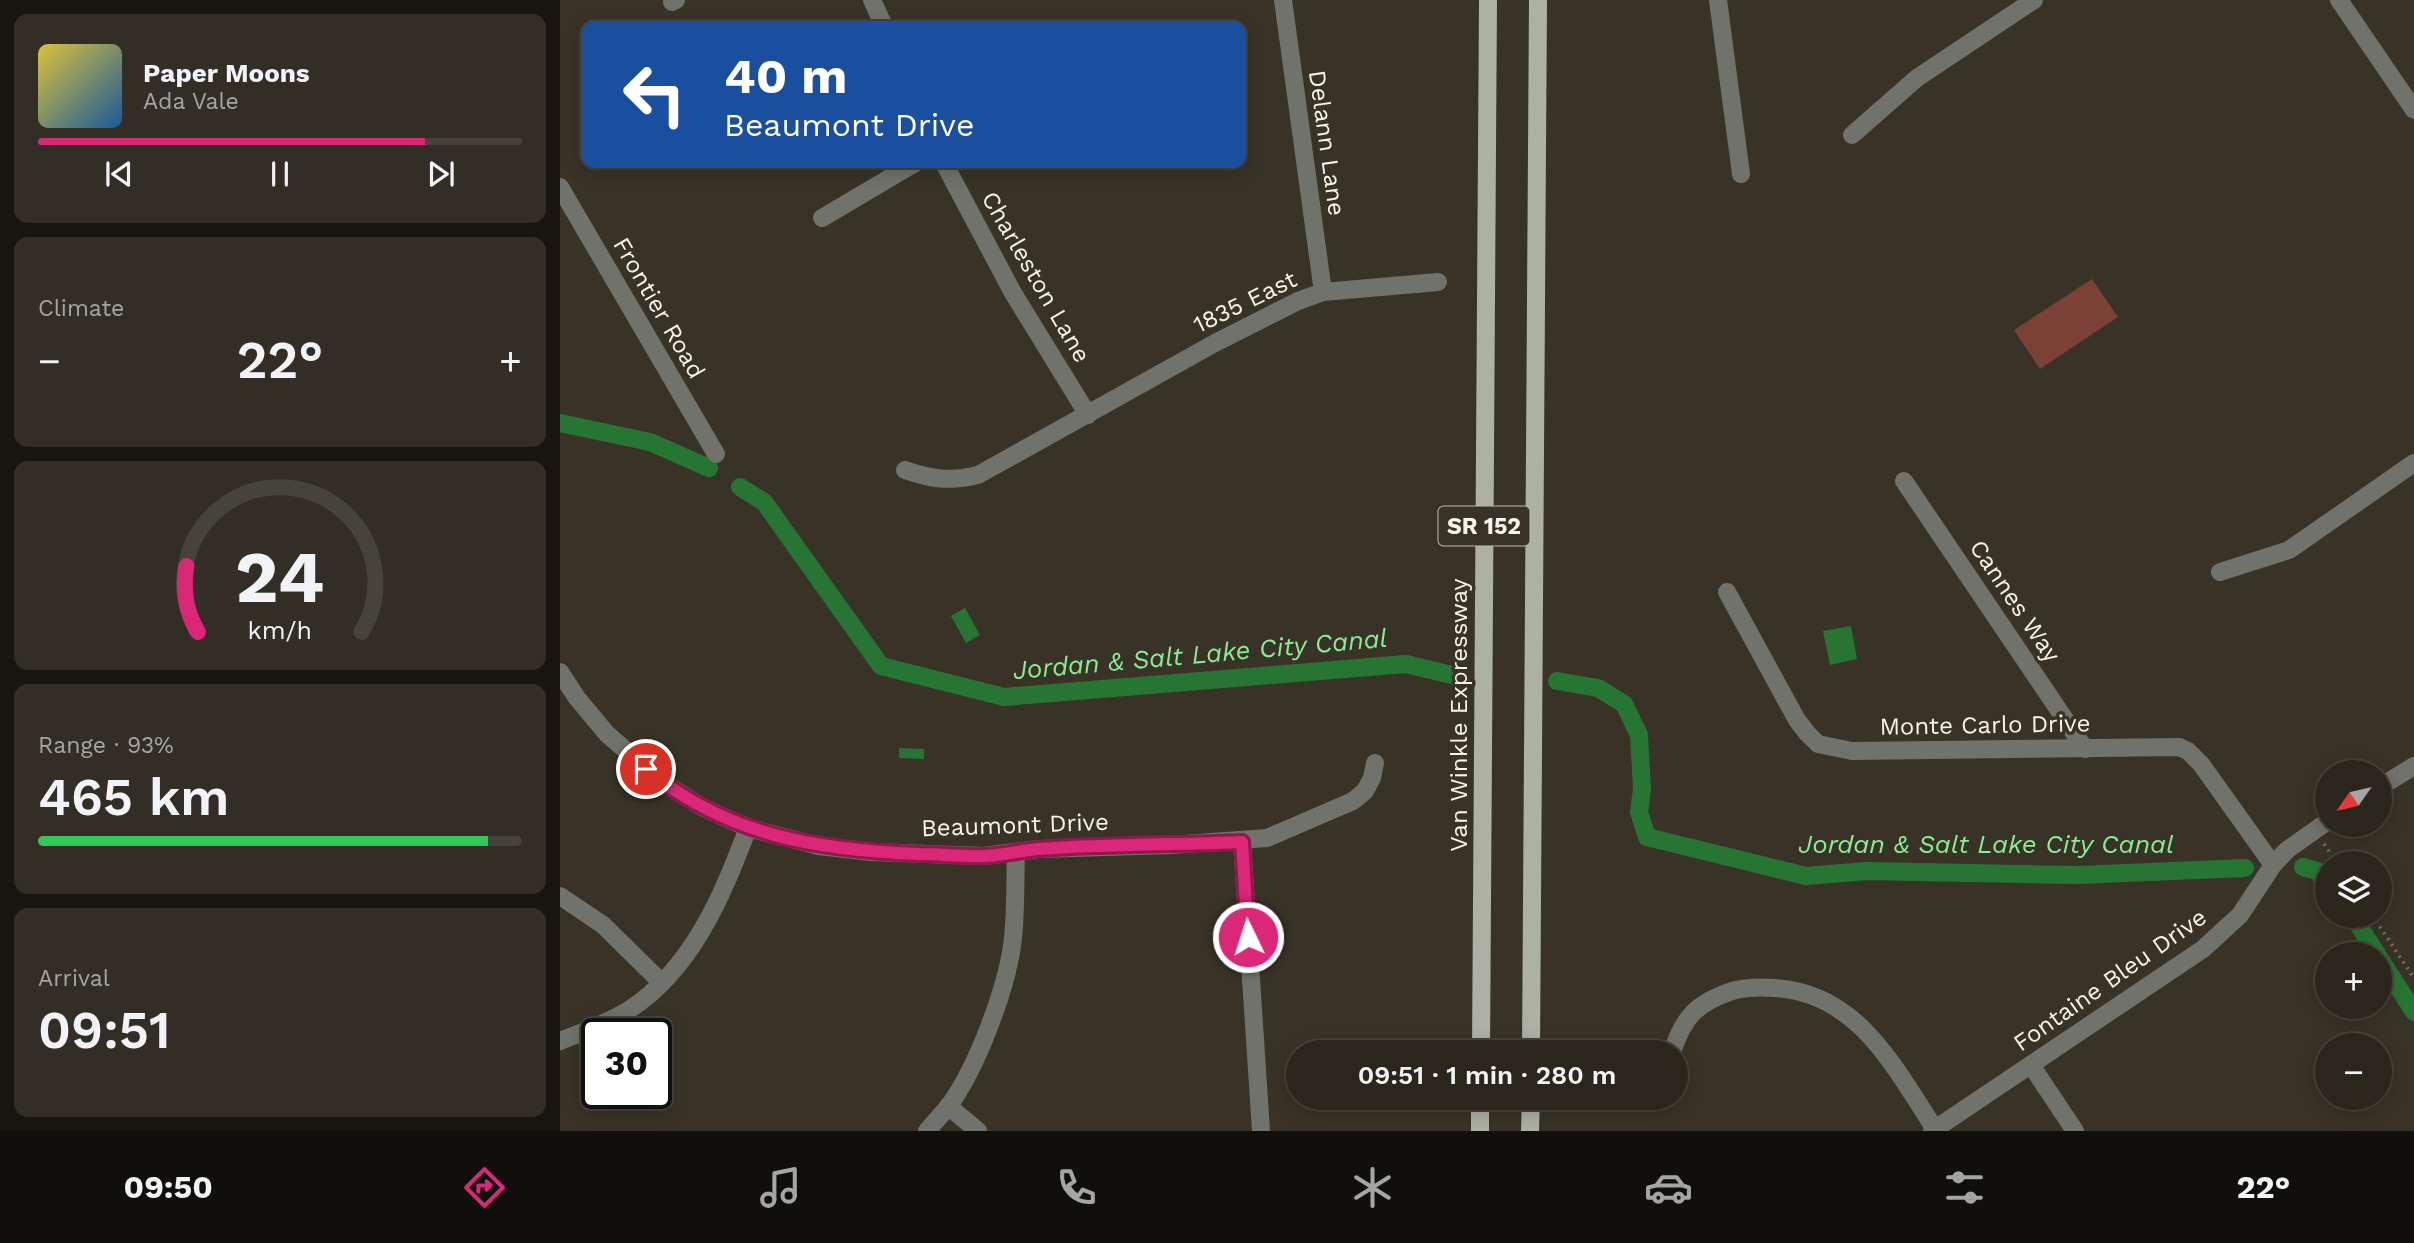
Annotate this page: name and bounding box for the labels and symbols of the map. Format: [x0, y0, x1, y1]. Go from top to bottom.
street label: Delann Lane [1303, 68, 1351, 218]
street label: Charleston Lane [976, 187, 1096, 367]
street label: Frontier Road [607, 232, 711, 384]
street label: 1835 East [1189, 265, 1301, 339]
road number: SR 152 [1438, 506, 1530, 546]
street label: Cannes Way [1964, 535, 2066, 668]
street label: Van Winkle Expressway [1445, 578, 1473, 852]
water label: Jordan & Salt Lake City Canal [1012, 623, 1389, 685]
street label: Monte Carlo Drive [1879, 709, 2091, 741]
pin [616, 739, 676, 799]
north arrow [2315, 760, 2392, 836]
street label: Beaumont Drive [921, 808, 1109, 842]
water label: Jordan & Salt Lake City Canal [1798, 829, 2174, 859]
position arrow [1211, 900, 1285, 974]
street label: Fontaine Bleu Drive [2008, 903, 2212, 1057]
speed limit sign: 30 [581, 1018, 672, 1109]

